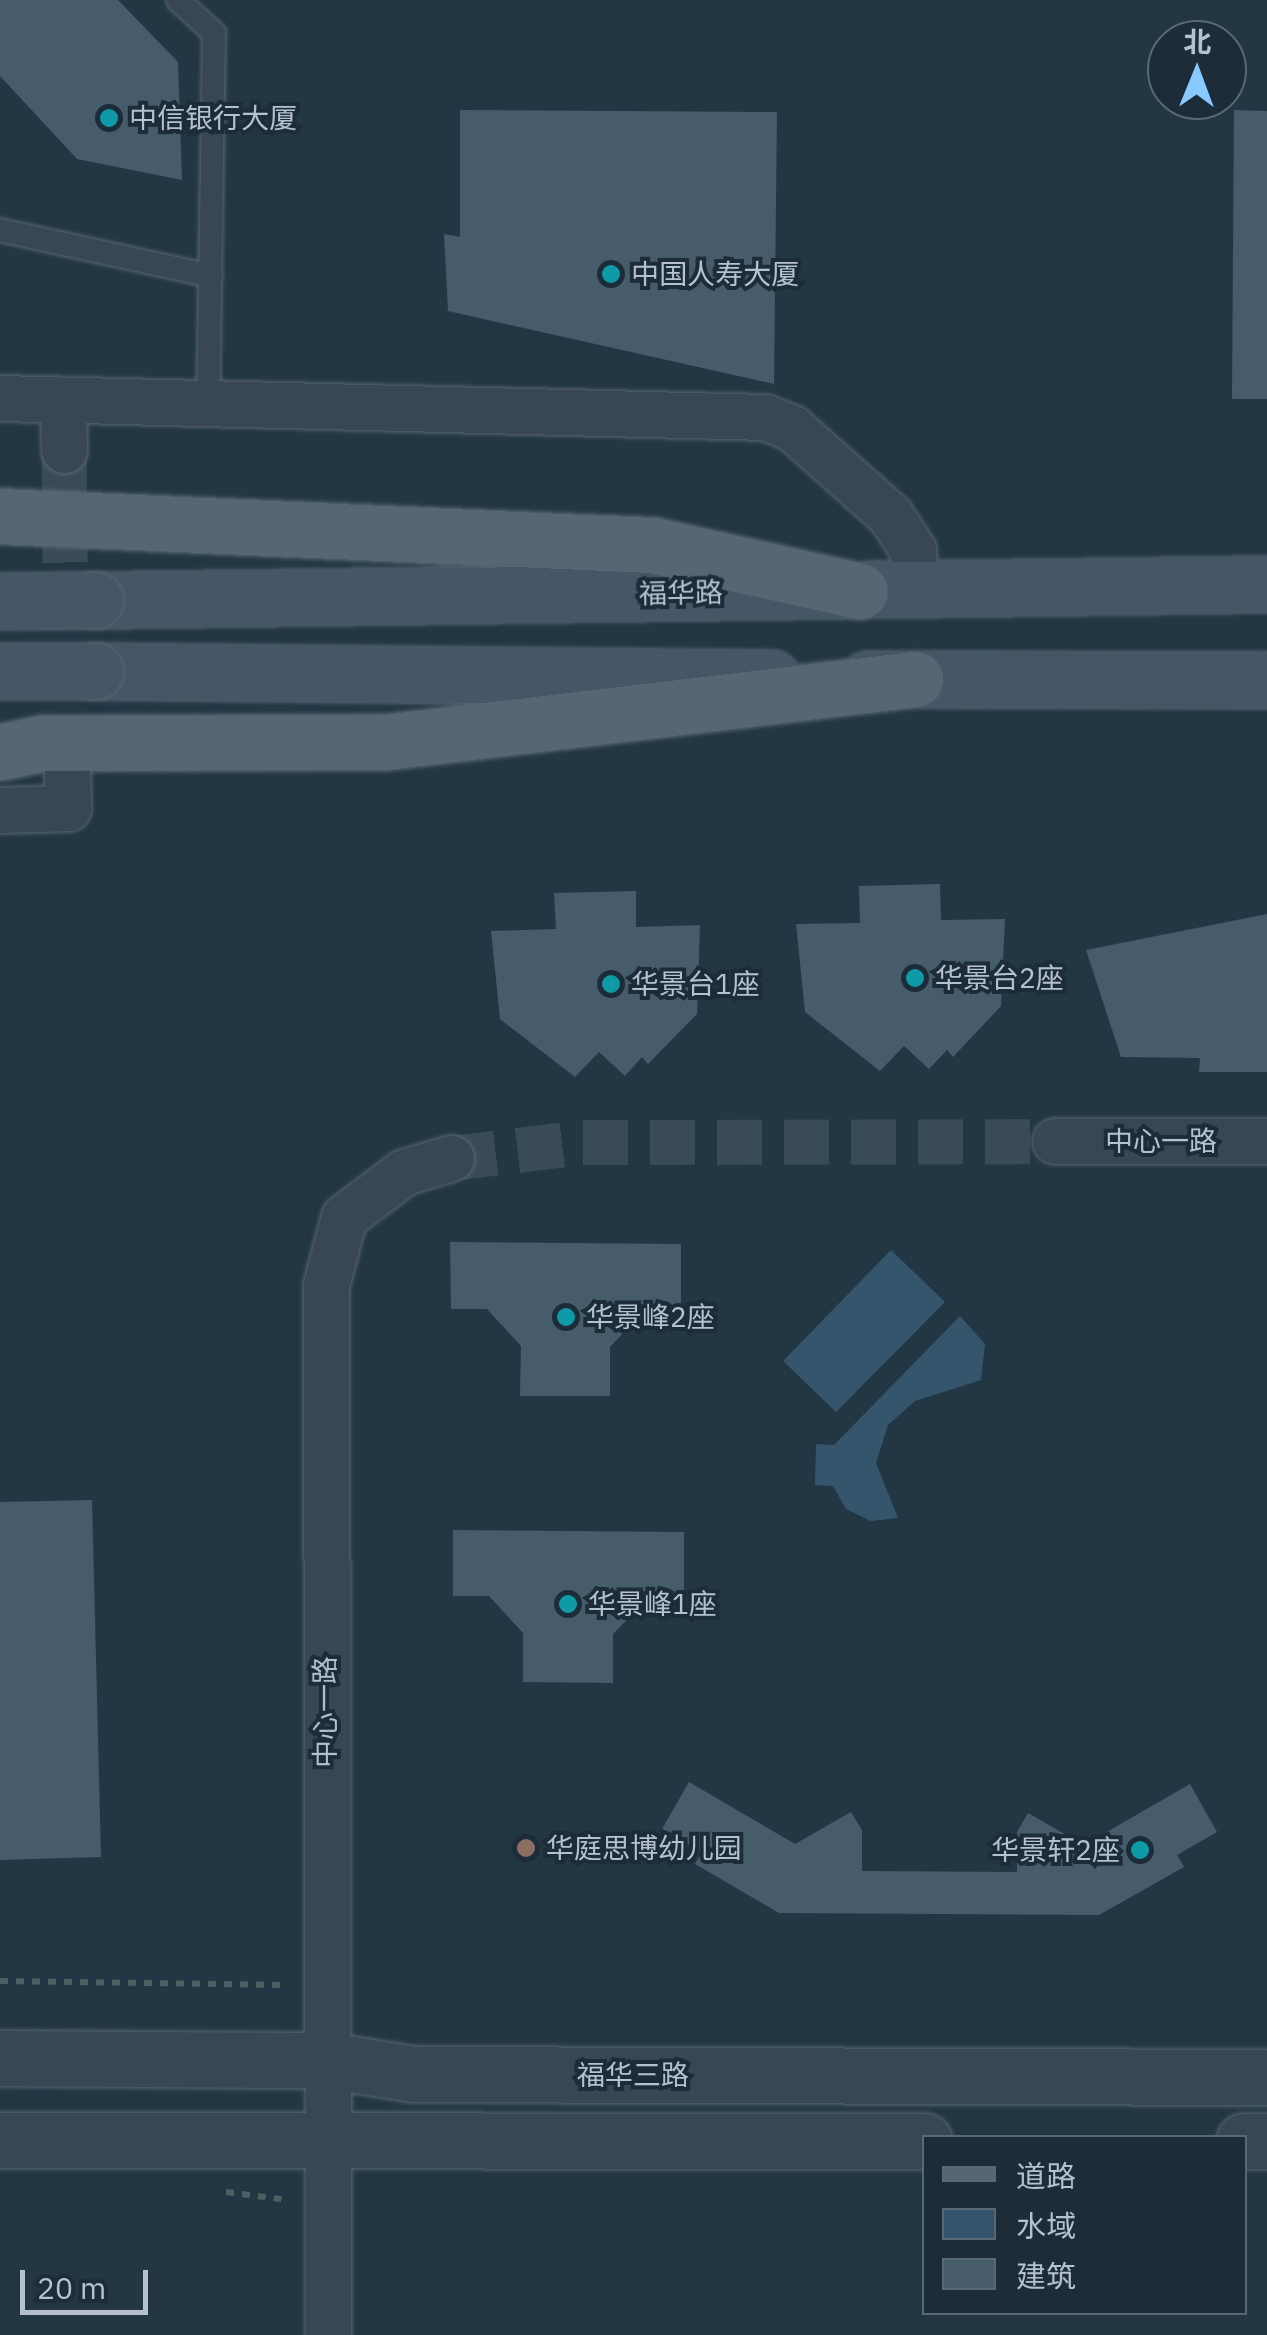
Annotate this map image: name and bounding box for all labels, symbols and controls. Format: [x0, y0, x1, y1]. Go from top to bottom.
north arrow [1147, 20, 1247, 120]
text: 北 [1183, 23, 1212, 60]
place label: 中信银行大厦 [129, 101, 297, 135]
marker: 中信银行大厦 [98, 107, 120, 129]
place label: 中国人寿大厦 [631, 257, 799, 291]
marker: 中国人寿大厦 [600, 263, 622, 285]
street label: 福华路 [639, 575, 723, 611]
place label: 华景台2座 [935, 961, 1064, 995]
place label: 华景台1座 [631, 967, 760, 1001]
marker: 华景台2座 [904, 967, 926, 989]
marker: 华景台1座 [600, 973, 622, 995]
street label: 中心一路 [1105, 1124, 1217, 1158]
place label: 华景峰2座 [586, 1300, 715, 1334]
marker: 华景峰2座 [555, 1306, 577, 1328]
place label: 华景峰1座 [588, 1587, 717, 1621]
marker: 华景峰1座 [557, 1593, 579, 1615]
street label: 中心一路 [308, 1656, 342, 1768]
place label: 华庭思博幼儿园 [546, 1831, 742, 1865]
place label: 华景轩2座 [991, 1833, 1120, 1867]
marker: 华庭思博幼儿园 [515, 1837, 537, 1859]
marker: 华景轩2座 [1129, 1839, 1151, 1861]
street label: 福华三路 [577, 2058, 689, 2092]
legend [922, 2135, 1247, 2315]
text: 道路 [1016, 2156, 1076, 2195]
text: 水域 [1016, 2206, 1076, 2245]
scale bar [25, 2250, 152, 2312]
text: 建筑 [1016, 2256, 1076, 2295]
text: 20 m [37, 2268, 106, 2307]

